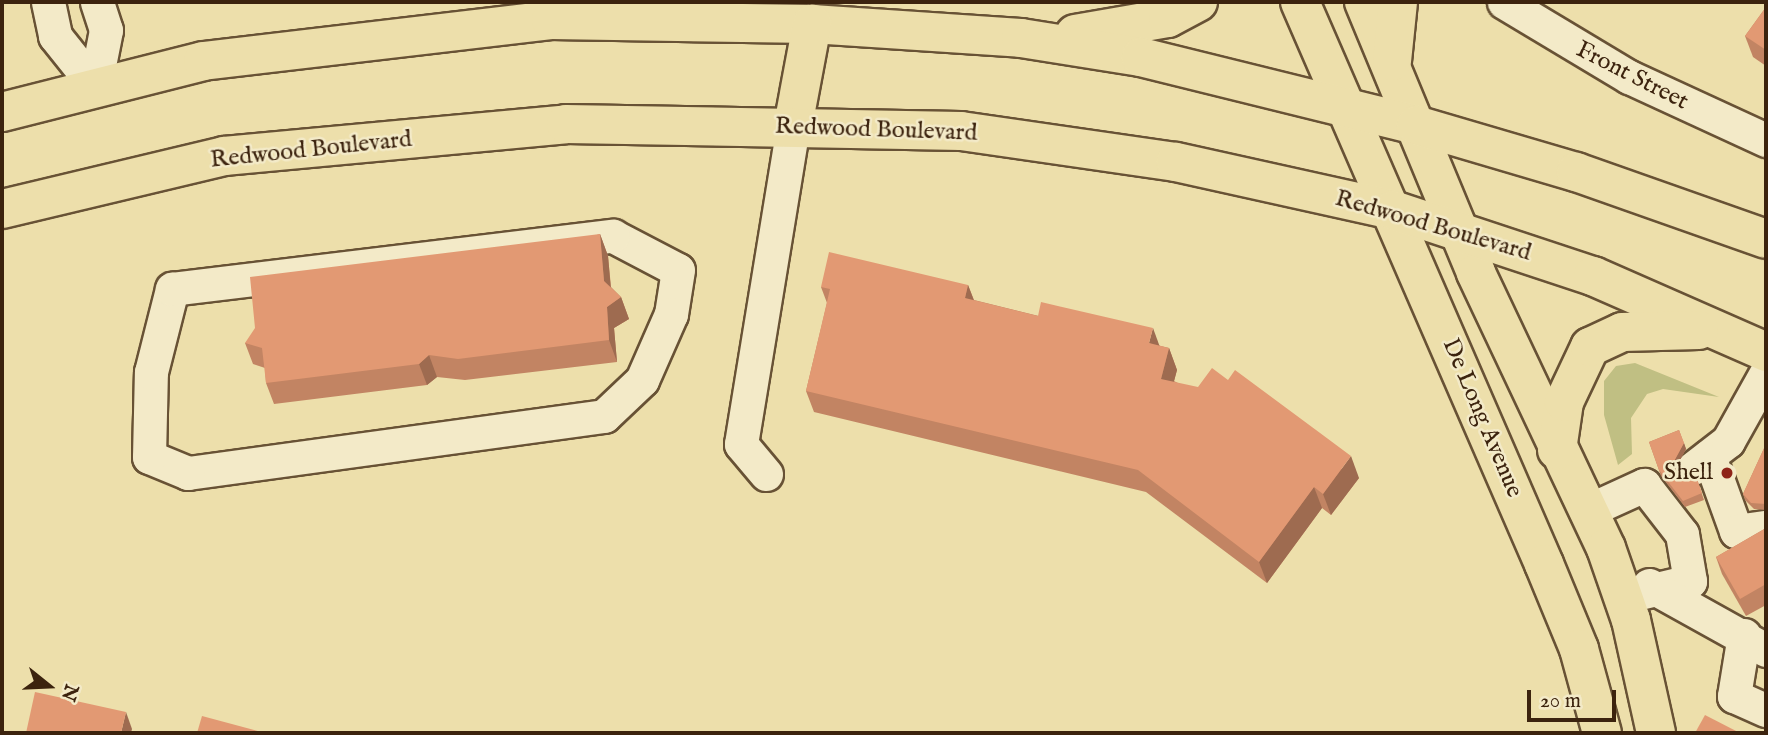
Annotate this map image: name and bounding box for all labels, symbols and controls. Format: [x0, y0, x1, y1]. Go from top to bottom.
street label: Front Street [1571, 35, 1693, 117]
street label: Redwood Boulevard [774, 112, 978, 148]
street label: Redwood Boulevard [209, 125, 413, 175]
street label: Redwood Boulevard [1332, 184, 1534, 268]
street label: De Long Avenue [1436, 334, 1528, 502]
place label: Shell [1664, 459, 1713, 487]
marker: Shell [1719, 465, 1735, 481]
north arrow [14, 651, 84, 721]
scale bar [1530, 676, 1619, 720]
text: N [55, 681, 83, 704]
text: 20 m [1540, 688, 1581, 715]

